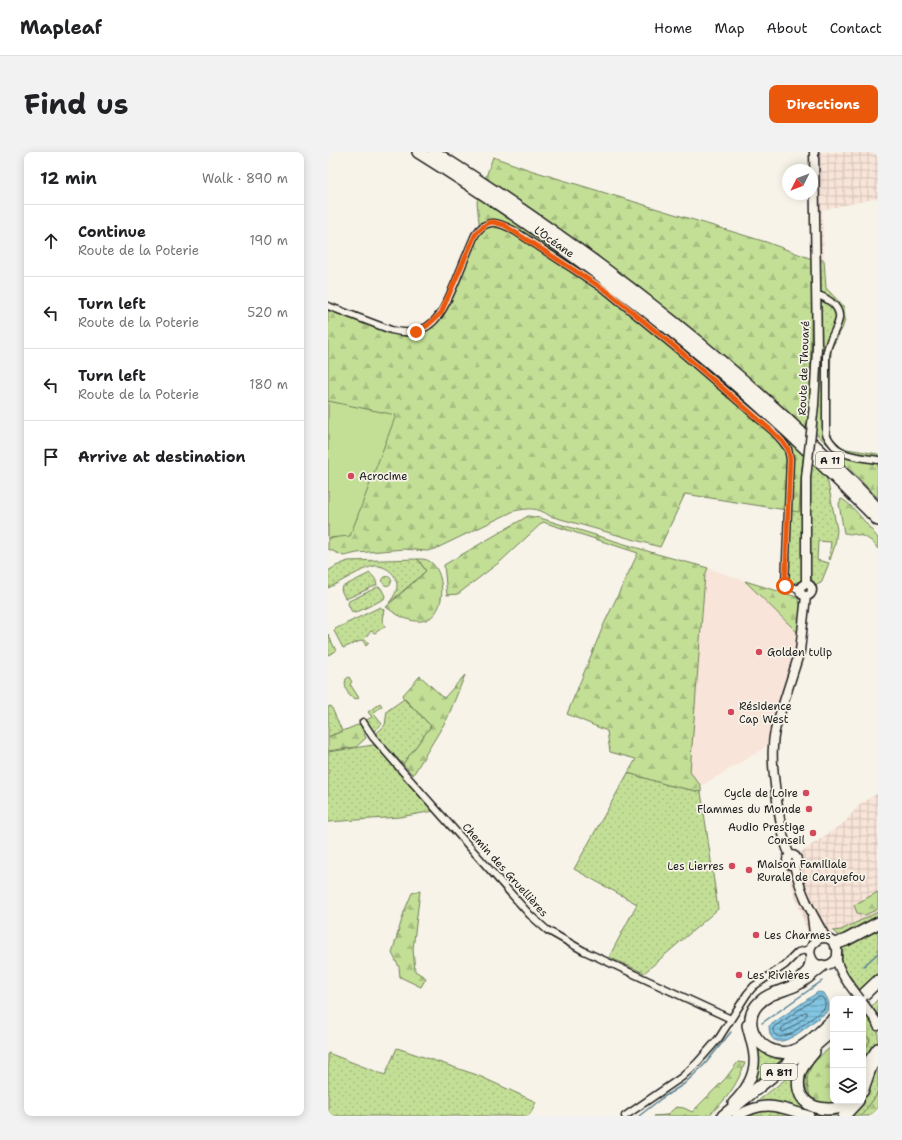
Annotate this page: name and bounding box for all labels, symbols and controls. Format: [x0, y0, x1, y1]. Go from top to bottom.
text: Mapleaf [20, 15, 102, 40]
text: Home [654, 19, 693, 37]
text: Map [715, 19, 745, 37]
text: About [767, 19, 808, 37]
text: Contact [830, 19, 882, 37]
text: Find us [24, 85, 129, 123]
button: Directions [769, 85, 878, 123]
north arrow [782, 164, 818, 200]
text: 12 min [40, 167, 97, 189]
text: Walk · 890 m [202, 170, 288, 187]
text: Continue [78, 222, 146, 242]
street label: L’Océane [531, 223, 577, 261]
icon: ahead [40, 230, 62, 252]
text: 190 m [249, 232, 288, 249]
text: Route de la Poterie [78, 242, 199, 259]
text: Turn left [78, 294, 146, 314]
icon: left [40, 302, 62, 324]
text: 520 m [247, 304, 288, 321]
text: Route de la Poterie [78, 314, 199, 331]
street label: Route de Thouaré [795, 320, 813, 416]
route end [407, 323, 425, 341]
text: Turn left [78, 366, 146, 386]
icon: left [40, 374, 62, 396]
text: 180 m [249, 376, 288, 393]
text: Route de la Poterie [78, 386, 199, 403]
icon: arrive [40, 446, 62, 468]
text: Arrive at destination [78, 447, 246, 467]
road number: A 11 [816, 452, 844, 468]
place label: Acrocime [359, 469, 407, 484]
marker: Acrocime [346, 471, 356, 481]
route start [776, 577, 794, 595]
place label: Golden tulip [767, 645, 832, 660]
marker: Golden tulip [754, 647, 764, 657]
place label: Résidence Cap West [739, 699, 792, 727]
marker: Résidence Cap West [726, 707, 736, 717]
place label: Cycle de Loire [724, 786, 798, 801]
marker: Cycle de Loire [801, 788, 811, 798]
place label: Flammes du Monde [697, 802, 801, 817]
marker: Flammes du Monde [804, 804, 814, 814]
street label: Chemin des Gruellières [459, 820, 551, 920]
place label: Audio Prestige Conseil [728, 820, 806, 848]
marker: Audio Prestige Conseil [808, 828, 818, 838]
place label: Maison Familiale Rurale de Carquefou [757, 857, 865, 885]
place label: Les Lierres [667, 859, 724, 874]
marker: Les Lierres [727, 861, 737, 871]
marker: Maison Familiale Rurale de Carquefou [744, 865, 754, 875]
place label: Les Charmes [764, 928, 831, 943]
marker: Les Charmes [751, 930, 761, 940]
place label: Les Rivières [747, 968, 810, 983]
marker: Les Rivières [734, 970, 744, 980]
map controls [830, 996, 866, 1104]
button: + [830, 996, 866, 1032]
button: − [830, 1032, 866, 1068]
road number: A 811 [761, 1064, 797, 1080]
button: layers [830, 1068, 866, 1104]

